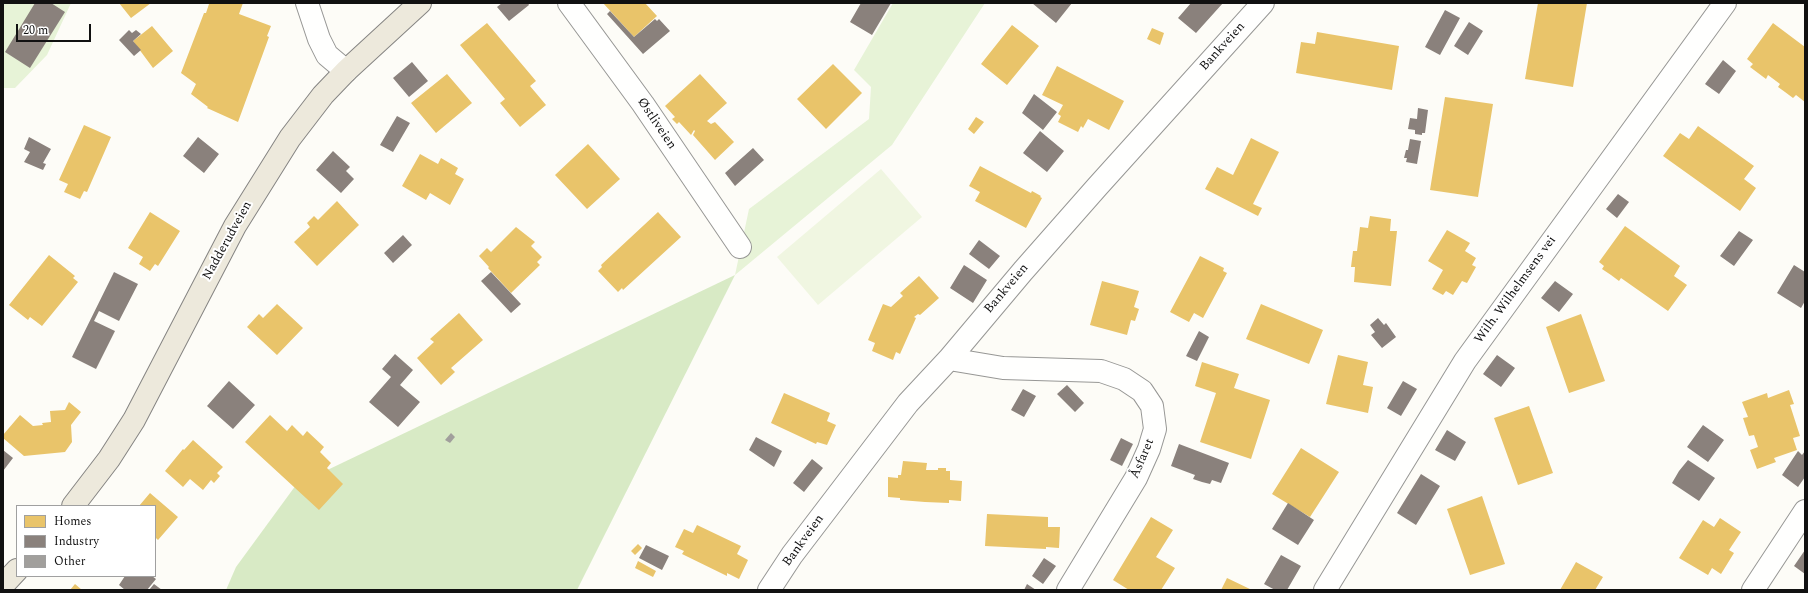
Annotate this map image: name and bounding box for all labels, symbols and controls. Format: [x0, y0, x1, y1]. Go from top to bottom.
scale bar [18, 16, 93, 42]
street label: Bankveien [1197, 19, 1249, 75]
text: 20 m [23, 21, 48, 40]
street label: Østliveien [633, 95, 679, 153]
street label: Nadderudveien [200, 199, 256, 283]
street label: Wilh. Wilhelmsens vei [1472, 233, 1560, 347]
street label: Bankveien [982, 261, 1032, 317]
street label: Åsfaret [1128, 437, 1158, 481]
legend [16, 505, 156, 577]
text: Homes [54, 512, 92, 531]
street label: Bankveien [780, 512, 828, 570]
text: Industry [54, 532, 99, 551]
text: Other [54, 552, 86, 571]

